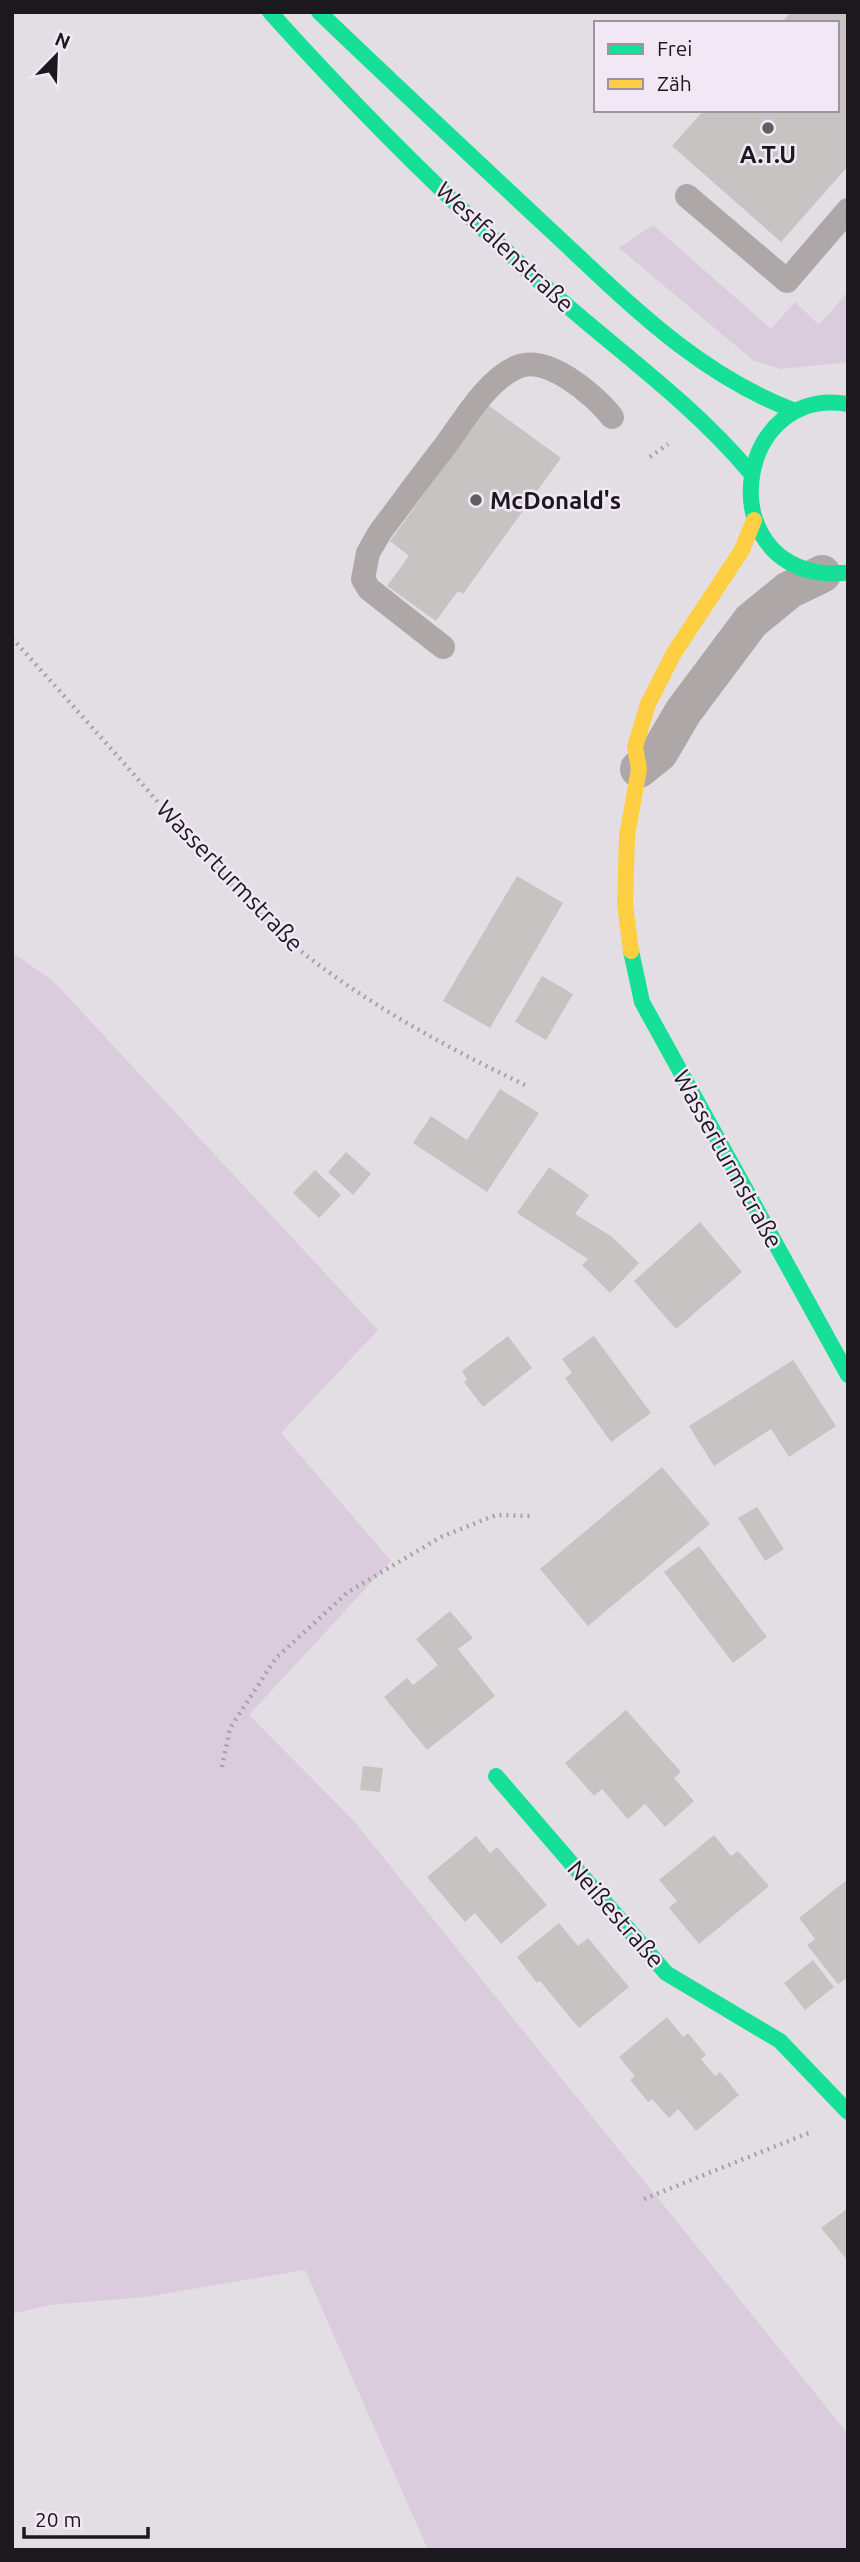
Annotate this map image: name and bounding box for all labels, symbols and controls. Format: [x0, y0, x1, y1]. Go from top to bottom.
north arrow [21, 21, 91, 91]
legend [594, 21, 839, 112]
text: N [52, 27, 73, 53]
text: Frei [657, 36, 692, 60]
text: Zäh [657, 71, 692, 95]
marker: A.T.U [760, 120, 776, 136]
place label: A.T.U [740, 141, 796, 168]
street label: Westfalenstraße [430, 176, 580, 318]
place label: McDonald's [490, 487, 621, 514]
marker: McDonald's [468, 492, 484, 508]
street label: Wasserturmstraße [151, 795, 309, 957]
street label: Wasserturmstraße [668, 1065, 788, 1253]
street label: Neißestraße [562, 1855, 670, 1973]
scale bar [24, 2496, 149, 2540]
text: 20 m [35, 2507, 82, 2531]

